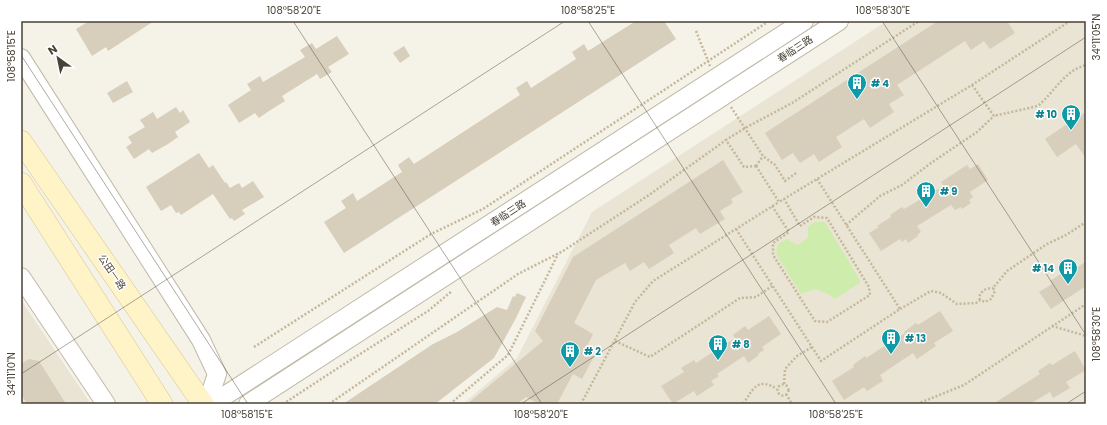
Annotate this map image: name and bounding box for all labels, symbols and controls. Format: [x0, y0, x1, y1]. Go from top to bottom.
text: 108°58'20"E [267, 3, 321, 18]
text: 108°58'25"E [561, 3, 615, 18]
text: 108°58'30"E [856, 3, 910, 18]
text: 34°11'05"N [1089, 14, 1104, 60]
text: 108°58'15"E [4, 30, 19, 82]
street label: 春临三路 [774, 32, 816, 66]
north arrow [38, 38, 78, 78]
text: N [45, 41, 60, 59]
building icon: # 4 [846, 72, 868, 100]
place label: # 4 [871, 76, 889, 91]
building icon: # 10 [1060, 103, 1082, 131]
place label: # 10 [1036, 107, 1057, 122]
building icon: # 9 [915, 180, 937, 208]
place label: # 9 [940, 184, 957, 199]
street label: 春临三路 [487, 196, 529, 230]
street label: 公田一路 [94, 251, 130, 293]
building icon: # 14 [1057, 257, 1079, 285]
place label: # 14 [1032, 261, 1054, 276]
text: 108°58'30"E [1089, 307, 1104, 361]
building icon: # 13 [880, 327, 902, 355]
place label: # 13 [905, 331, 926, 346]
building icon: # 8 [707, 333, 729, 361]
place label: # 8 [732, 337, 750, 352]
building icon: # 2 [559, 340, 581, 368]
place label: # 2 [584, 344, 601, 359]
text: 34°11'10"N [4, 352, 19, 396]
text: 108°58'15"E [221, 407, 273, 422]
text: 108°58'20"E [514, 407, 568, 422]
text: 108°58'25"E [809, 407, 863, 422]

